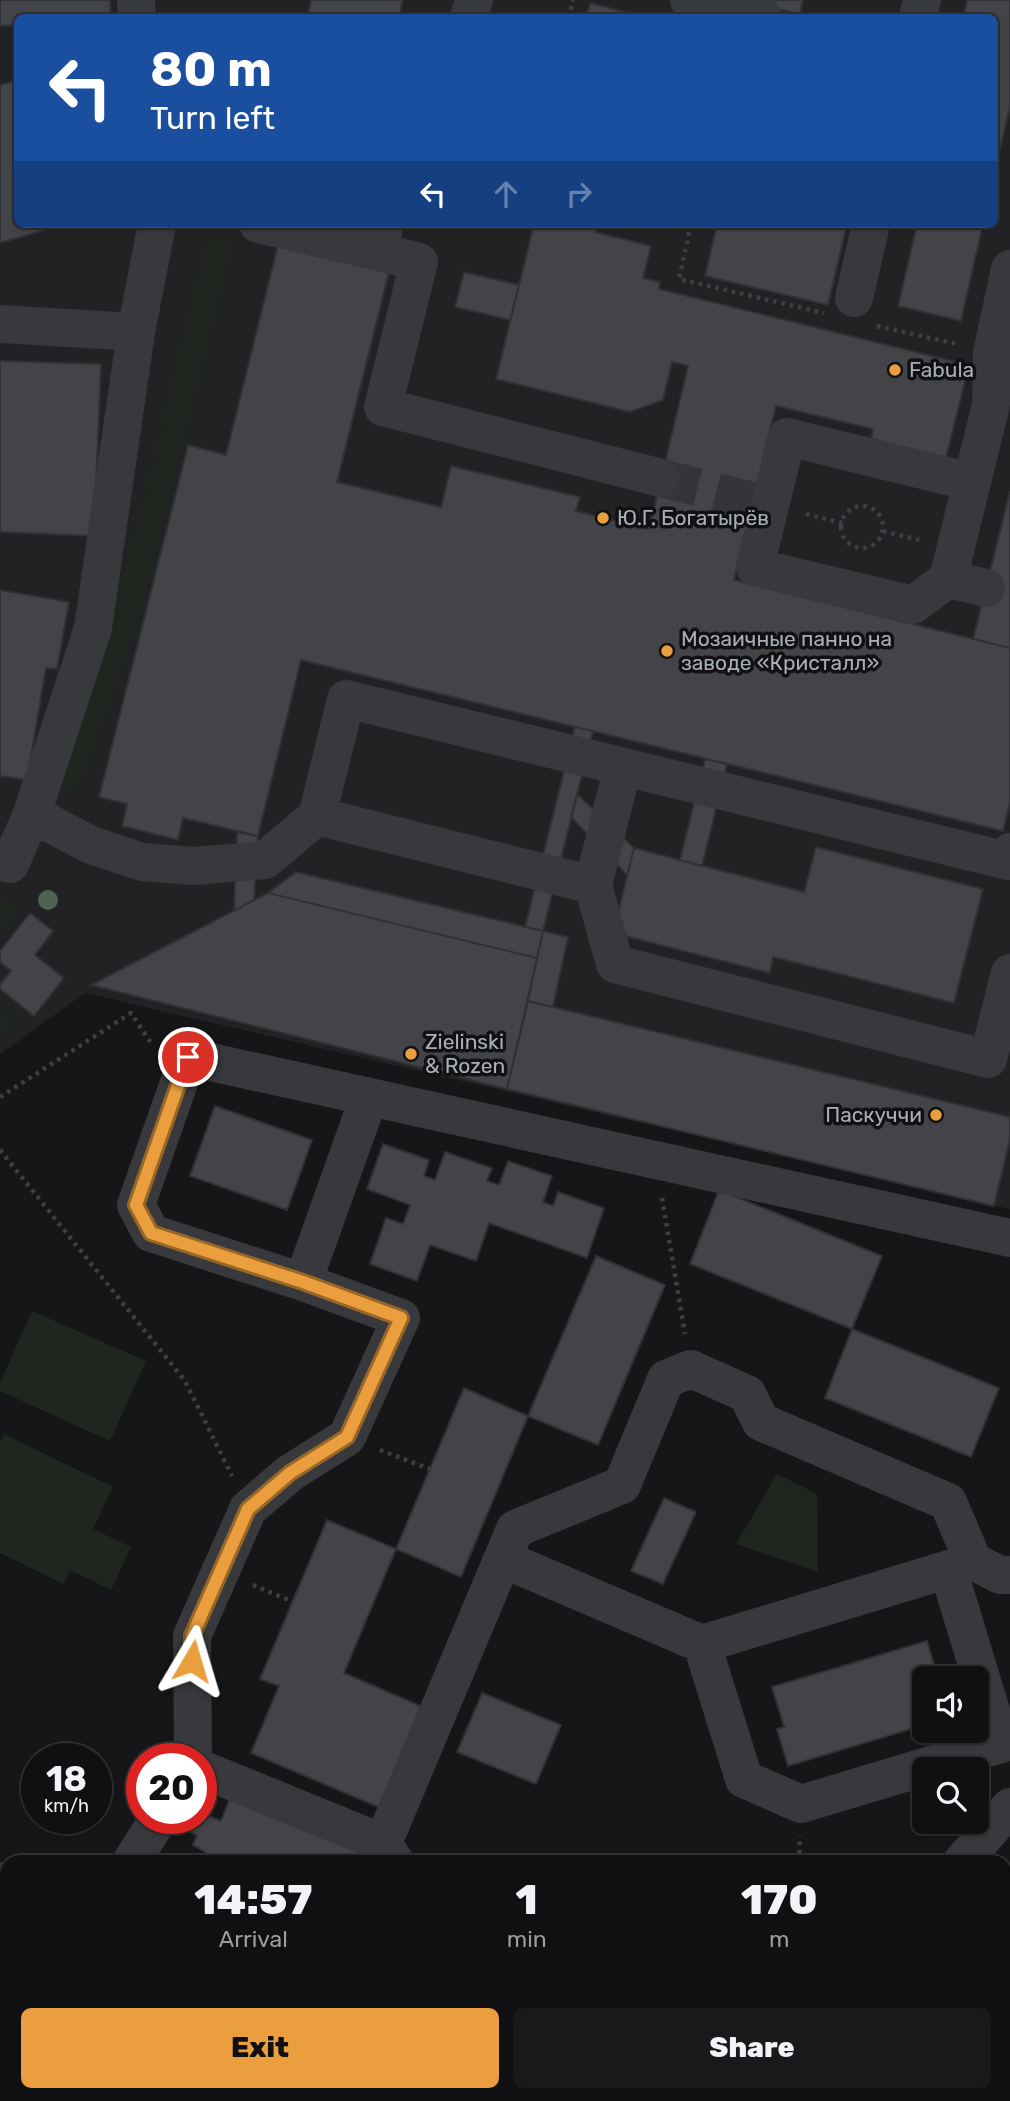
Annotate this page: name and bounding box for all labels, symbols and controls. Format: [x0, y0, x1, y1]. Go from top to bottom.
text: 80 m [150, 40, 272, 98]
icon: left [35, 42, 126, 133]
text: Turn left [150, 99, 275, 137]
icon: left [414, 175, 452, 213]
icon: ahead [487, 175, 525, 213]
icon: right [560, 175, 598, 213]
place label: Fabula [909, 357, 974, 382]
marker: Fabula [887, 362, 903, 378]
place label: Ю.Г. Богатырёв [617, 505, 769, 530]
marker: Ю.Г. Богатырёв [595, 510, 611, 526]
place label: Мозаичные панно на заводе «Кристалл» [681, 626, 892, 675]
marker: Мозаичные панно на заводе «Кристалл» [659, 643, 675, 659]
pin [158, 1027, 218, 1087]
place label: Zielinski & Rozen [425, 1029, 505, 1078]
icon: arrive [169, 1038, 207, 1076]
marker: Zielinski & Rozen [403, 1046, 419, 1062]
place label: Паскуччи [825, 1102, 922, 1127]
marker: Паскуччи [928, 1107, 944, 1123]
position arrow [155, 1624, 229, 1698]
map controls [912, 1666, 989, 1834]
button: sound [912, 1666, 989, 1743]
speed limit sign: 20 [126, 1743, 217, 1834]
button: search [912, 1757, 989, 1834]
text: 18 [46, 1758, 87, 1800]
text: km/h [44, 1795, 89, 1817]
text: 14:57 [194, 1875, 312, 1925]
text: 1 [516, 1875, 538, 1925]
text: 170 [741, 1875, 818, 1925]
text: Arrival [219, 1925, 288, 1953]
text: min [507, 1925, 547, 1953]
text: m [769, 1925, 790, 1953]
button: Exit [21, 2008, 499, 2088]
button: Share [513, 2008, 991, 2088]

